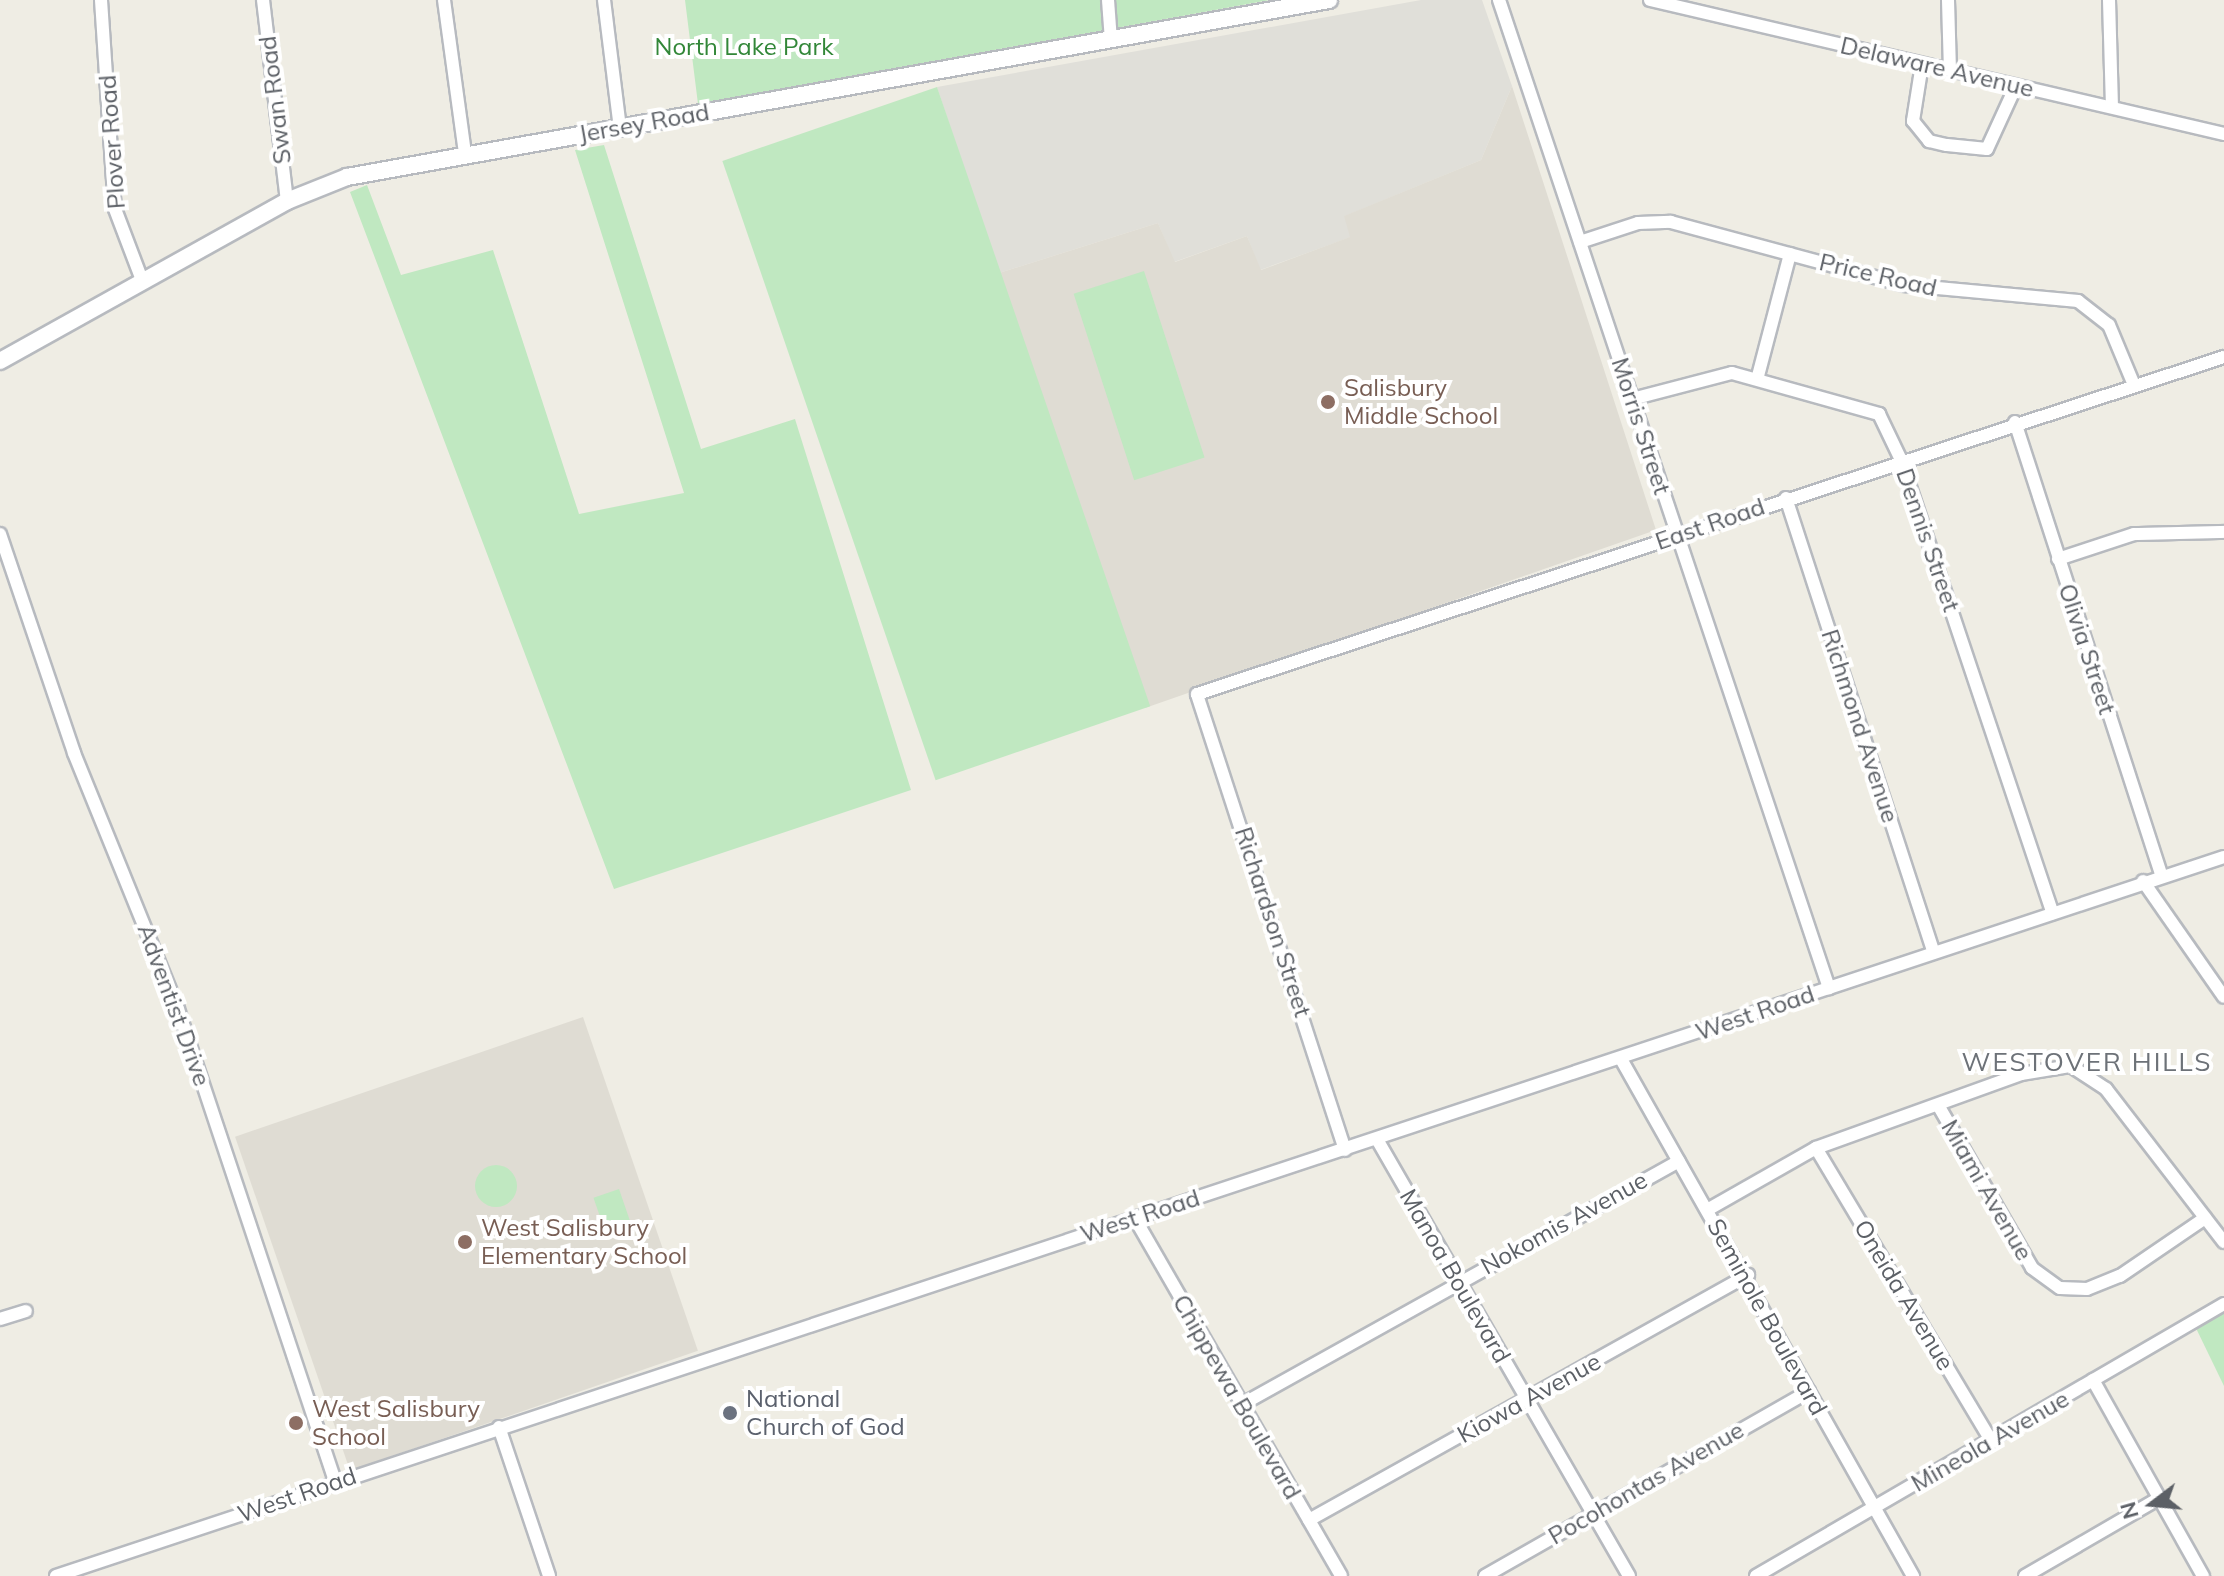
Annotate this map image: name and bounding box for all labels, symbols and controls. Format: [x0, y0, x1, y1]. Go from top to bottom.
street label: Delaware Avenue [1838, 31, 2036, 103]
park label: North Lake Park [654, 33, 834, 61]
street label: Swan Road [253, 34, 297, 166]
street label: Plover Road [93, 74, 131, 210]
street label: Jersey Road [576, 97, 712, 149]
street label: Price Road [1816, 248, 1940, 302]
street label: Morris Street [1605, 354, 1677, 498]
place label: Salisbury Middle School [1344, 374, 1498, 430]
marker: Salisbury Middle School [1319, 393, 1337, 411]
street label: Dennis Street [1890, 465, 1966, 615]
street label: East Road [1652, 492, 1768, 556]
street label: Olivia Street [2052, 580, 2122, 718]
street label: Richmond Avenue [1815, 626, 1905, 826]
street label: Richardson Street [1229, 823, 1317, 1021]
street label: Adventist Drive [131, 920, 217, 1090]
street label: West Road [1692, 979, 1818, 1047]
district label: WESTOVER HILLS [1962, 1046, 2212, 1078]
street label: Miami Avenue [1935, 1115, 2039, 1265]
street label: Nokomis Avenue [1476, 1165, 1652, 1281]
street label: West Road [1077, 1183, 1203, 1249]
street label: Manoa Boulevard [1394, 1184, 1516, 1368]
place label: West Salisbury Elementary School [481, 1214, 687, 1270]
street label: Seminole Boulevard [1701, 1214, 1833, 1420]
street label: Oneida Avenue [1848, 1215, 1960, 1375]
marker: West Salisbury Elementary School [456, 1233, 474, 1251]
street label: Chippewa Boulevard [1167, 1290, 1307, 1504]
street label: Kiowa Avenue [1452, 1347, 1606, 1449]
street label: Mineola Avenue [1906, 1384, 2074, 1498]
place label: National Church of God [746, 1385, 905, 1441]
place label: West Salisbury School [312, 1395, 480, 1451]
marker: National Church of God [721, 1404, 739, 1422]
marker: West Salisbury School [287, 1414, 305, 1432]
street label: Pocohontas Avenue [1543, 1415, 1749, 1551]
street label: West Road [234, 1461, 360, 1529]
north arrow [2112, 1464, 2192, 1544]
text: N [2113, 1499, 2145, 1522]

